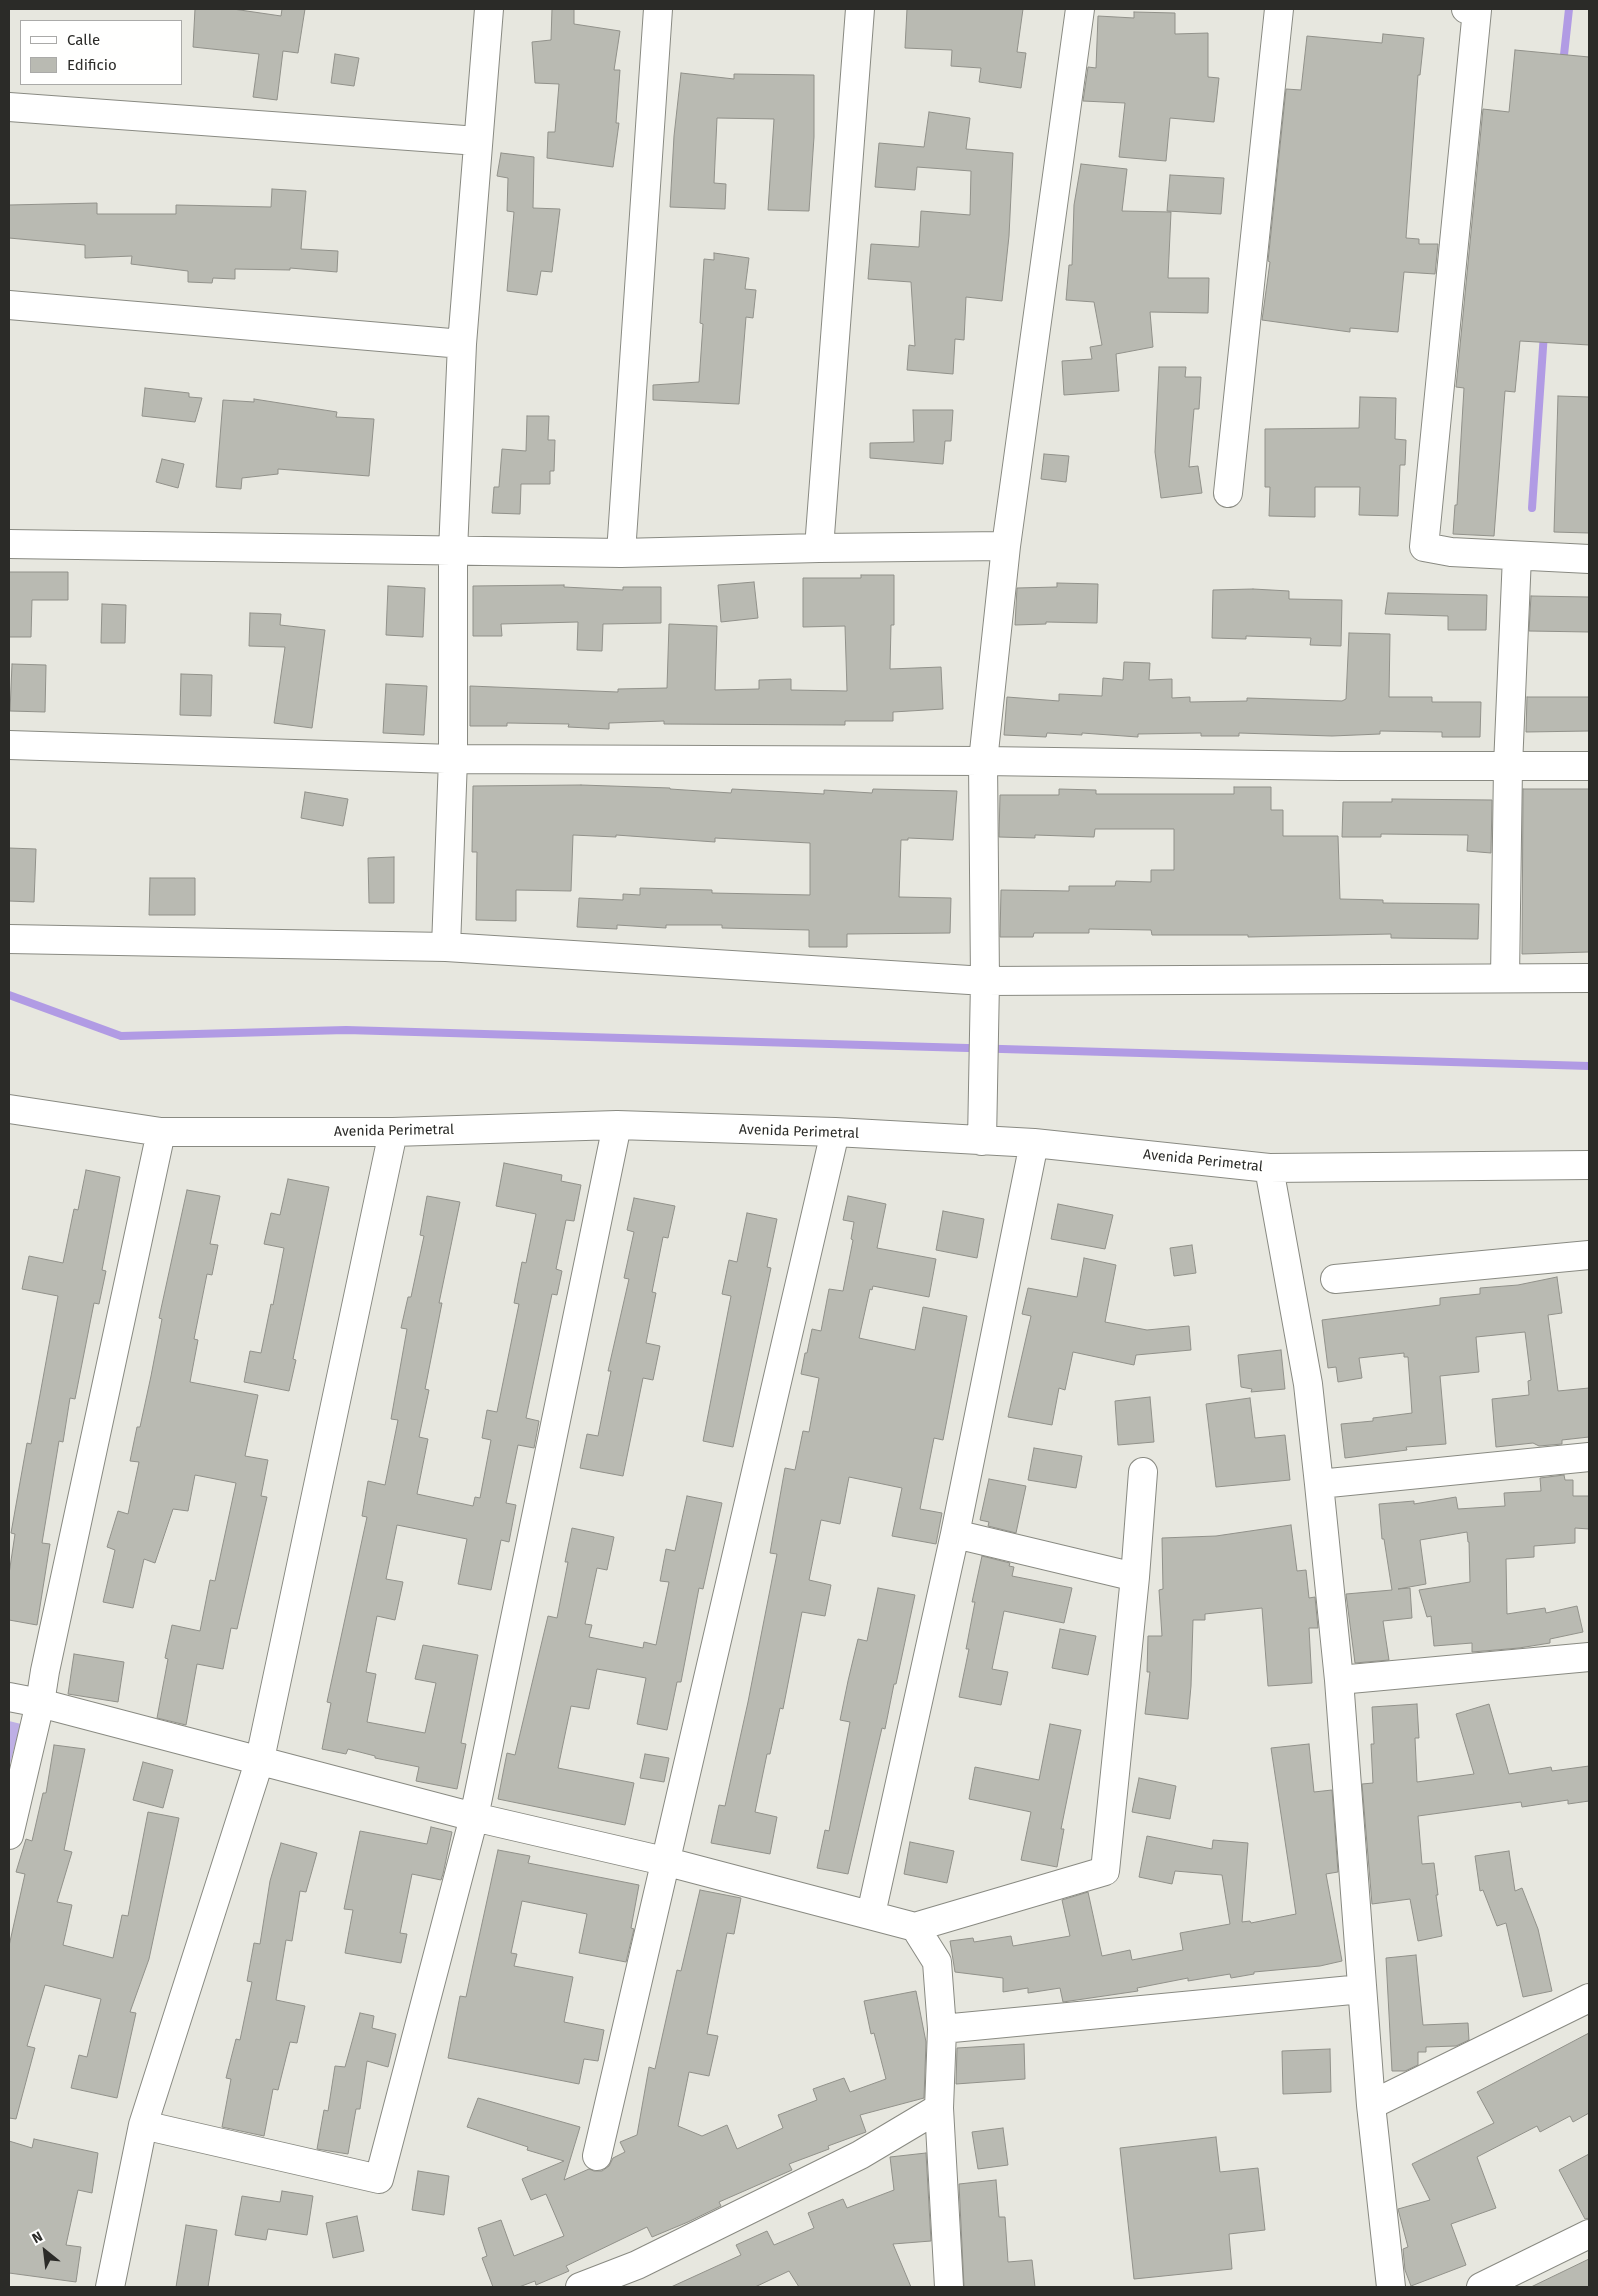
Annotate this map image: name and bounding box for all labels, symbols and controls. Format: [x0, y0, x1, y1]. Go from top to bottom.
legend [20, 20, 182, 85]
text: Calle [67, 31, 100, 49]
text: Edificio [67, 56, 117, 74]
street label: Avenida Perimetral [334, 1122, 454, 1140]
street label: Avenida Perimetral [739, 1122, 859, 1142]
street label: Avenida Perimetral [1142, 1146, 1264, 1176]
north arrow [20, 2226, 70, 2276]
text: N [29, 2228, 46, 2247]

